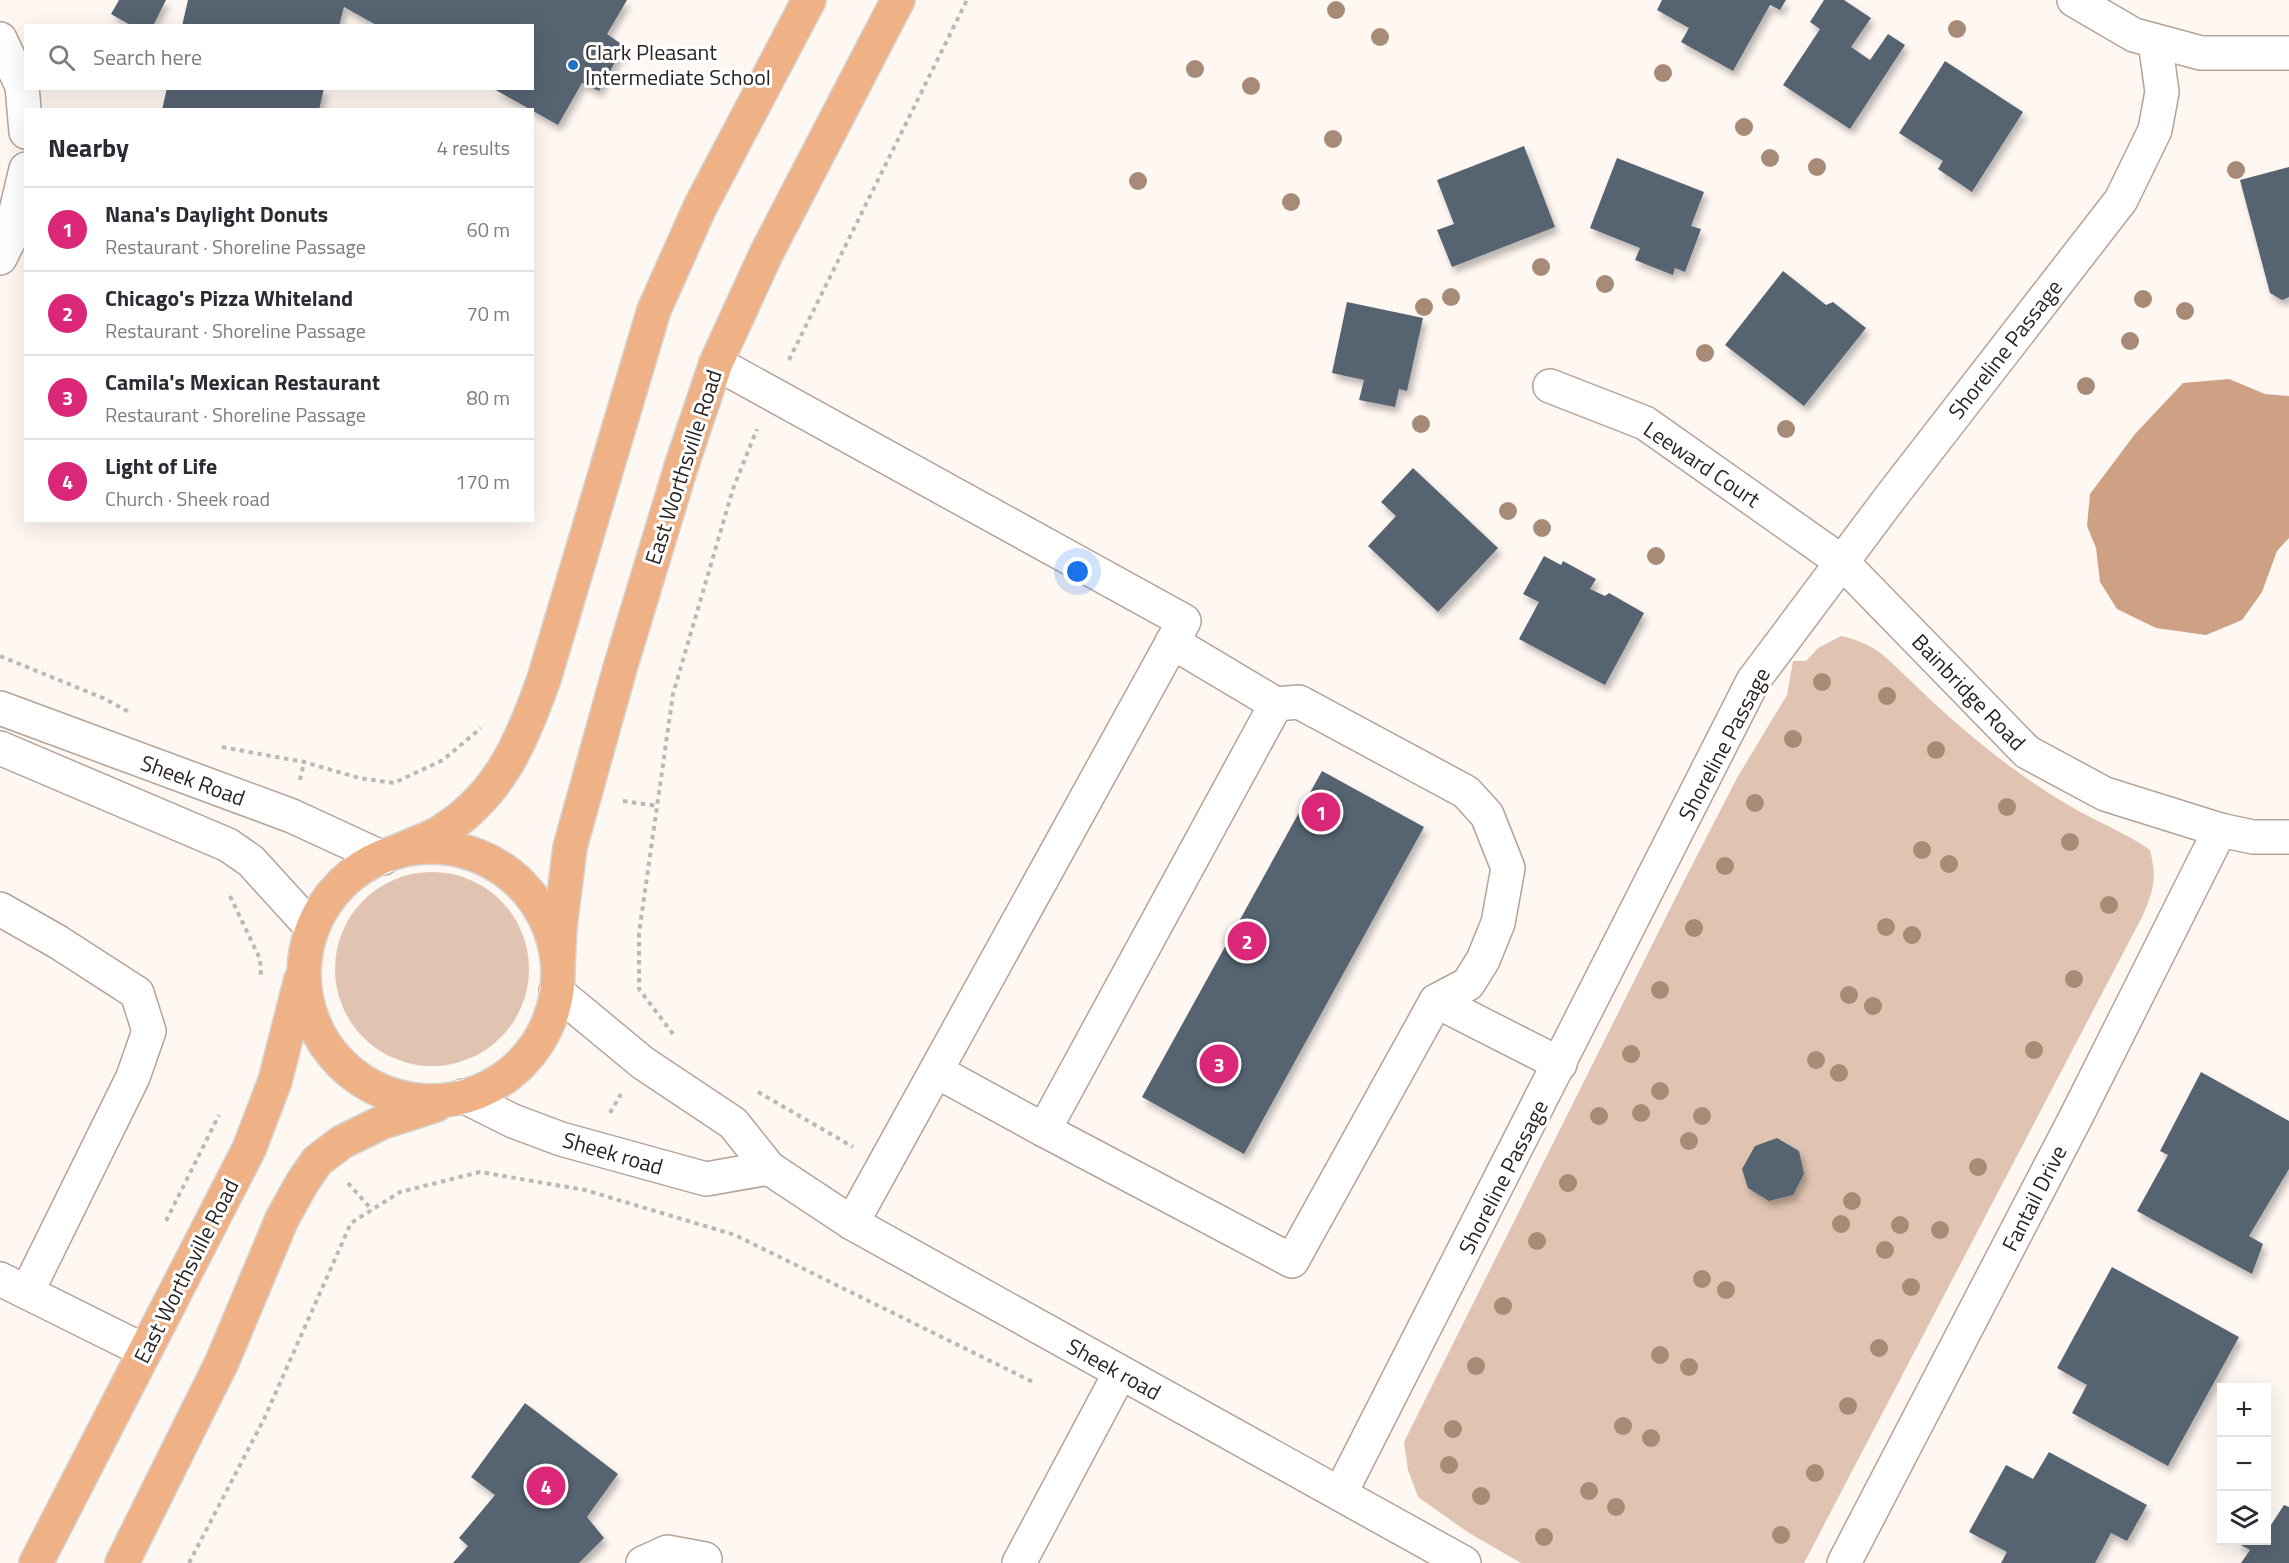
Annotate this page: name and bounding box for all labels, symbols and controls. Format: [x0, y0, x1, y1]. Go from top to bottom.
search box [24, 24, 534, 90]
place label: Clark Pleasant Intermediate School [585, 35, 771, 94]
text: Search here [93, 40, 202, 74]
icon: search [45, 41, 78, 74]
marker: Clark Pleasant Intermediate School [566, 58, 580, 72]
text: Nearby [48, 128, 129, 167]
text: 4 results [437, 132, 510, 163]
text: Nana's Daylight Donuts [105, 197, 328, 231]
text: 1 [62, 214, 73, 245]
text: 60 m [466, 214, 510, 245]
text: Restaurant · Shoreline Passage [105, 231, 366, 262]
street label: Shoreline Passage [1939, 272, 2071, 426]
text: Chicago's Pizza Whiteland [105, 281, 353, 315]
text: 2 [62, 298, 73, 329]
text: 70 m [466, 298, 510, 329]
text: Restaurant · Shoreline Passage [105, 315, 366, 346]
text: Camila's Mexican Restaurant [105, 365, 380, 399]
street label: East Worthsville Road [635, 365, 731, 569]
text: 3 [62, 382, 73, 413]
text: 80 m [466, 382, 510, 413]
text: Restaurant · Shoreline Passage [105, 399, 366, 430]
street label: Leeward Court [1637, 412, 1767, 516]
text: Light of Life [105, 449, 217, 483]
text: 4 [62, 466, 73, 497]
text: 170 m [455, 466, 510, 497]
text: Church · Sheek road [105, 483, 270, 514]
your location [1063, 557, 1092, 586]
street label: Bainbridge Road [1904, 626, 2034, 758]
street label: Shoreline Passage [1669, 661, 1779, 827]
street label: Sheek Road [136, 745, 250, 815]
pin: 1 [1302, 790, 1340, 834]
pin: 2 [1228, 918, 1266, 964]
pin: 3 [1200, 1042, 1238, 1086]
street label: Shoreline Passage [1449, 1094, 1557, 1260]
street label: Sheek road [559, 1122, 667, 1184]
street label: Fantail Drive [1993, 1139, 2075, 1257]
street label: East Worthsville Road [125, 1173, 247, 1369]
street label: Sheek road [1061, 1329, 1167, 1409]
map controls [2217, 1383, 2271, 1545]
button: + [2217, 1383, 2271, 1437]
button: − [2217, 1437, 2271, 1491]
pin: 4 [526, 1464, 566, 1508]
button: layers [2217, 1491, 2271, 1545]

